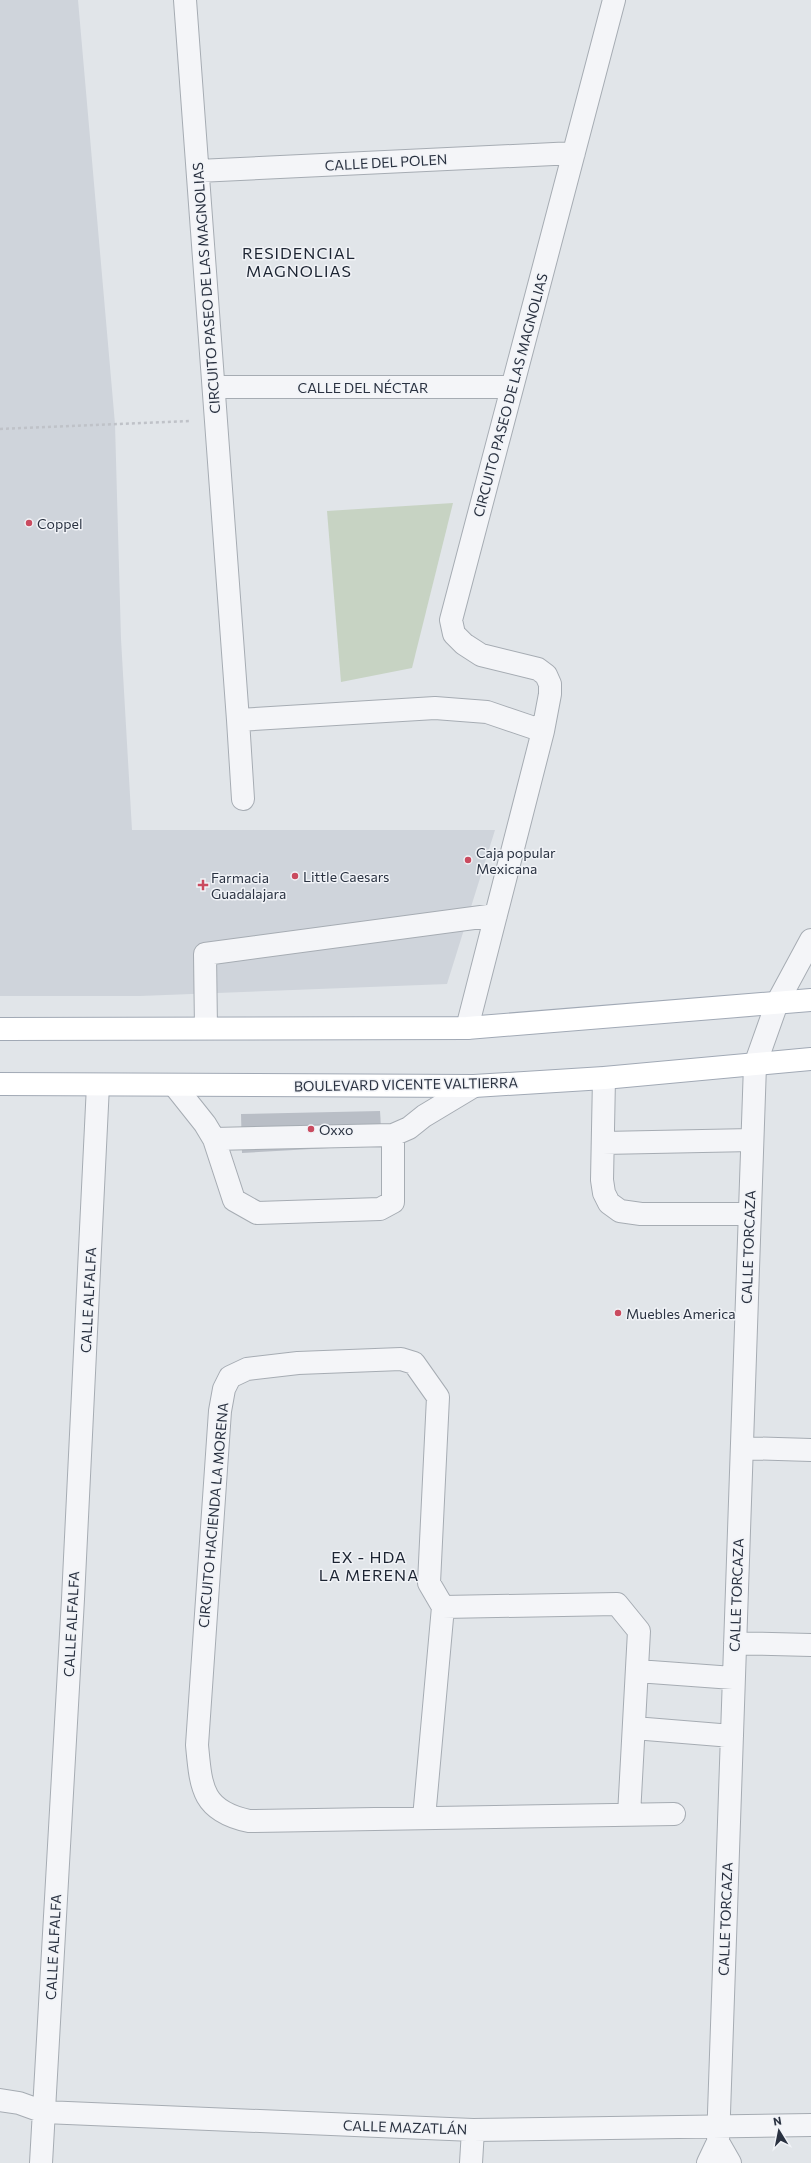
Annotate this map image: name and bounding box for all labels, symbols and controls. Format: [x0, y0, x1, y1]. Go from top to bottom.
street label: CALLE DEL POLEN [324, 150, 448, 174]
street label: CIRCUITO PASEO DE LAS MAGNOLIAS [189, 162, 223, 414]
district label: RESIDENCIAL MAGNOLIAS [242, 243, 356, 280]
street label: CIRCUITO PASEO DE LAS MAGNOLIAS [469, 271, 551, 519]
street label: CALLE DEL NÉCTAR [298, 379, 428, 396]
place label: Coppel [37, 515, 82, 532]
marker: Coppel [24, 518, 34, 528]
place label: Caja popular Mexicana [476, 844, 556, 877]
marker: Caja popular Mexicana [463, 855, 473, 865]
place label: Little Caesars [303, 868, 389, 885]
place label: Farmacia Guadalajara [211, 869, 286, 902]
marker: Little Caesars [290, 871, 300, 881]
marker: Farmacia Guadalajara [198, 880, 208, 890]
street label: BOULEVARD VICENTE VALTIERRA [294, 1074, 519, 1094]
place label: Oxxo [319, 1121, 353, 1138]
marker: Oxxo [306, 1124, 316, 1134]
street label: CALLE TORCAZA [738, 1190, 758, 1304]
street label: CALLE ALFALFA [77, 1246, 99, 1353]
place label: Muebles America [626, 1305, 736, 1322]
marker: Muebles America [613, 1308, 623, 1318]
street label: CIRCUITO HACIENDA LA MORENA [195, 1401, 231, 1628]
street label: CALLE TORCAZA [726, 1538, 746, 1652]
district label: EX - HDA LA MERENA [319, 1547, 419, 1584]
street label: CALLE ALFALFA [60, 1570, 82, 1677]
street label: CALLE TORCAZA [715, 1862, 735, 1976]
street label: CALLE ALFALFA [42, 1893, 64, 2000]
north arrow [759, 2111, 799, 2151]
text: N [772, 2114, 782, 2128]
street label: CALLE MAZATLÁN [343, 2116, 467, 2138]

